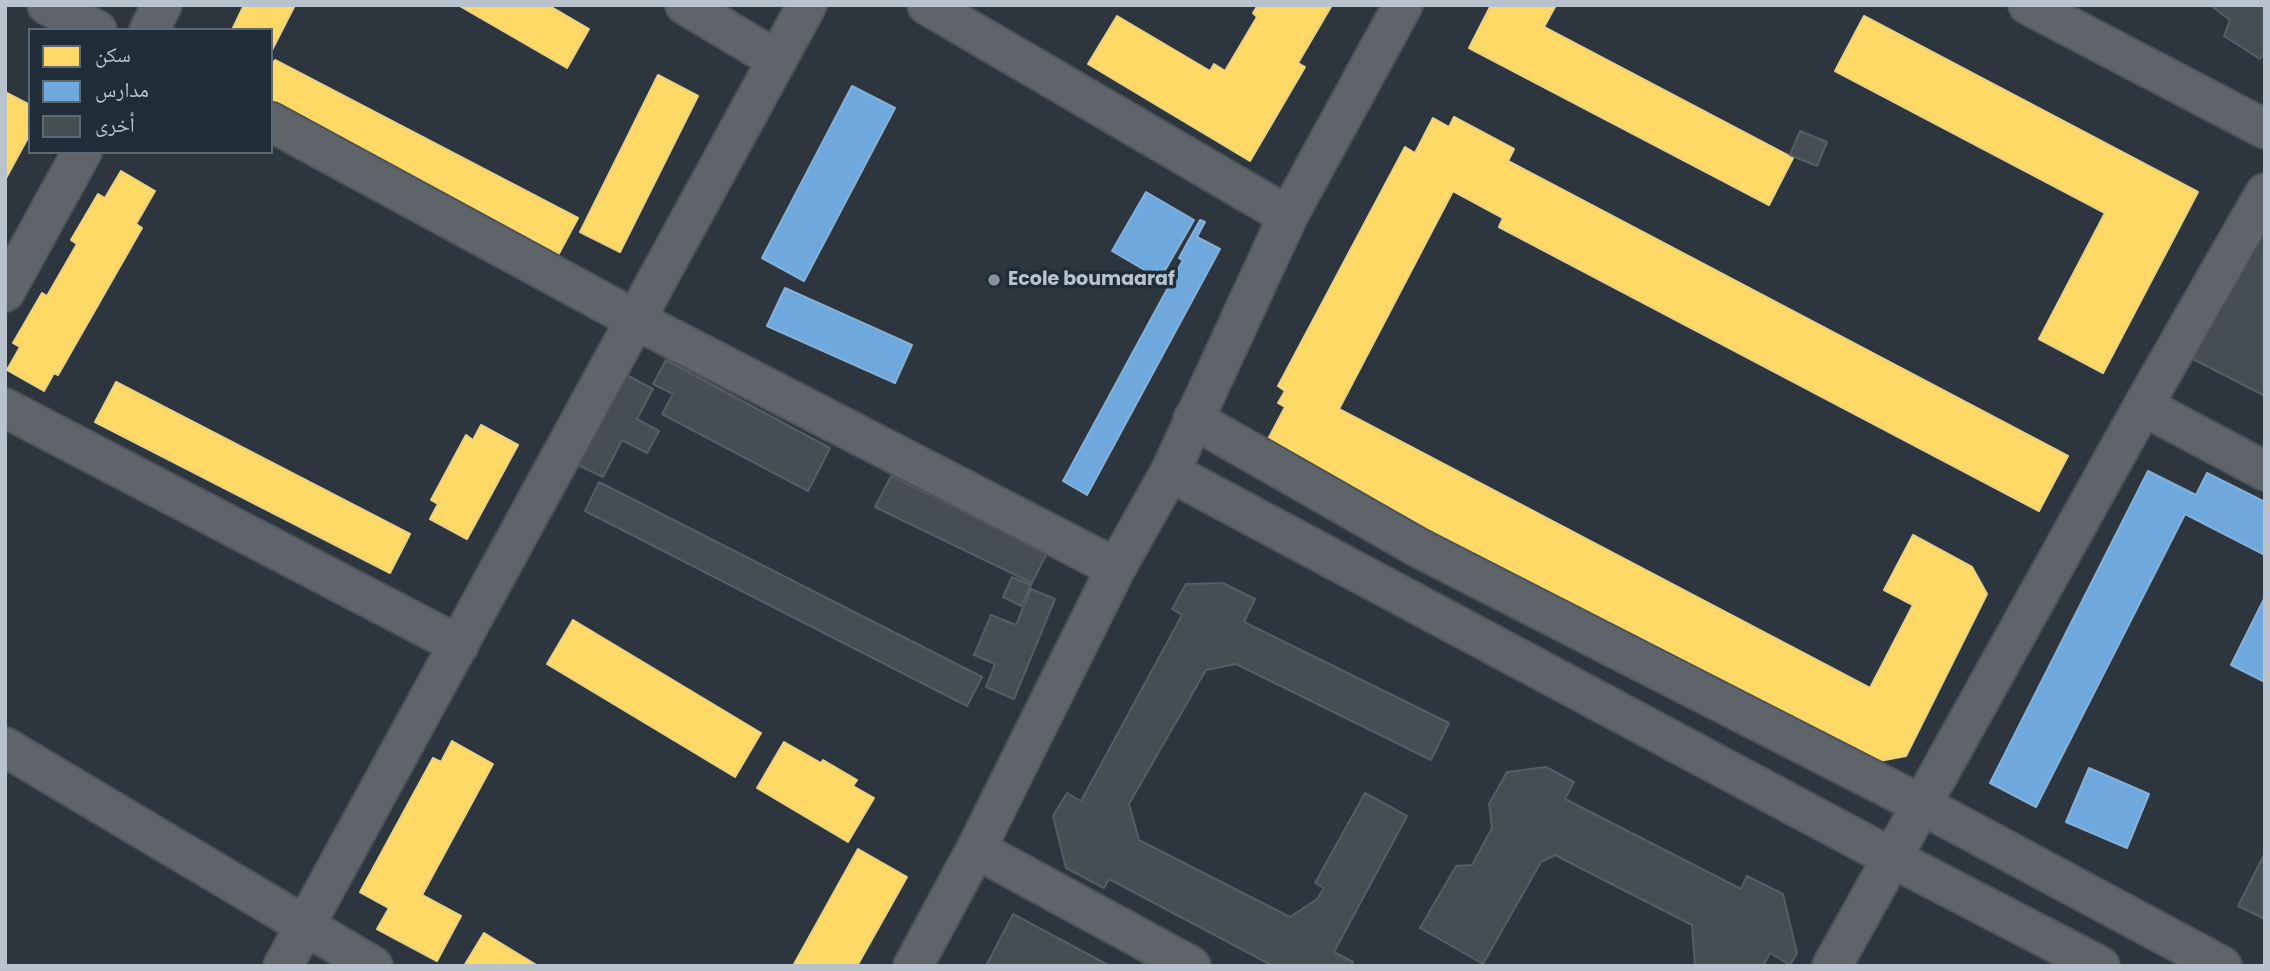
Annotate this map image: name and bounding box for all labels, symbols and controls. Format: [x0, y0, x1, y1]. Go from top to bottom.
legend [28, 28, 273, 154]
text: سكن [95, 40, 131, 69]
text: مدارس [95, 75, 149, 104]
text: أخرى [95, 110, 135, 139]
place label: Ecole boumaaraf [1008, 269, 1175, 291]
marker: Ecole boumaaraf [986, 272, 1002, 288]

